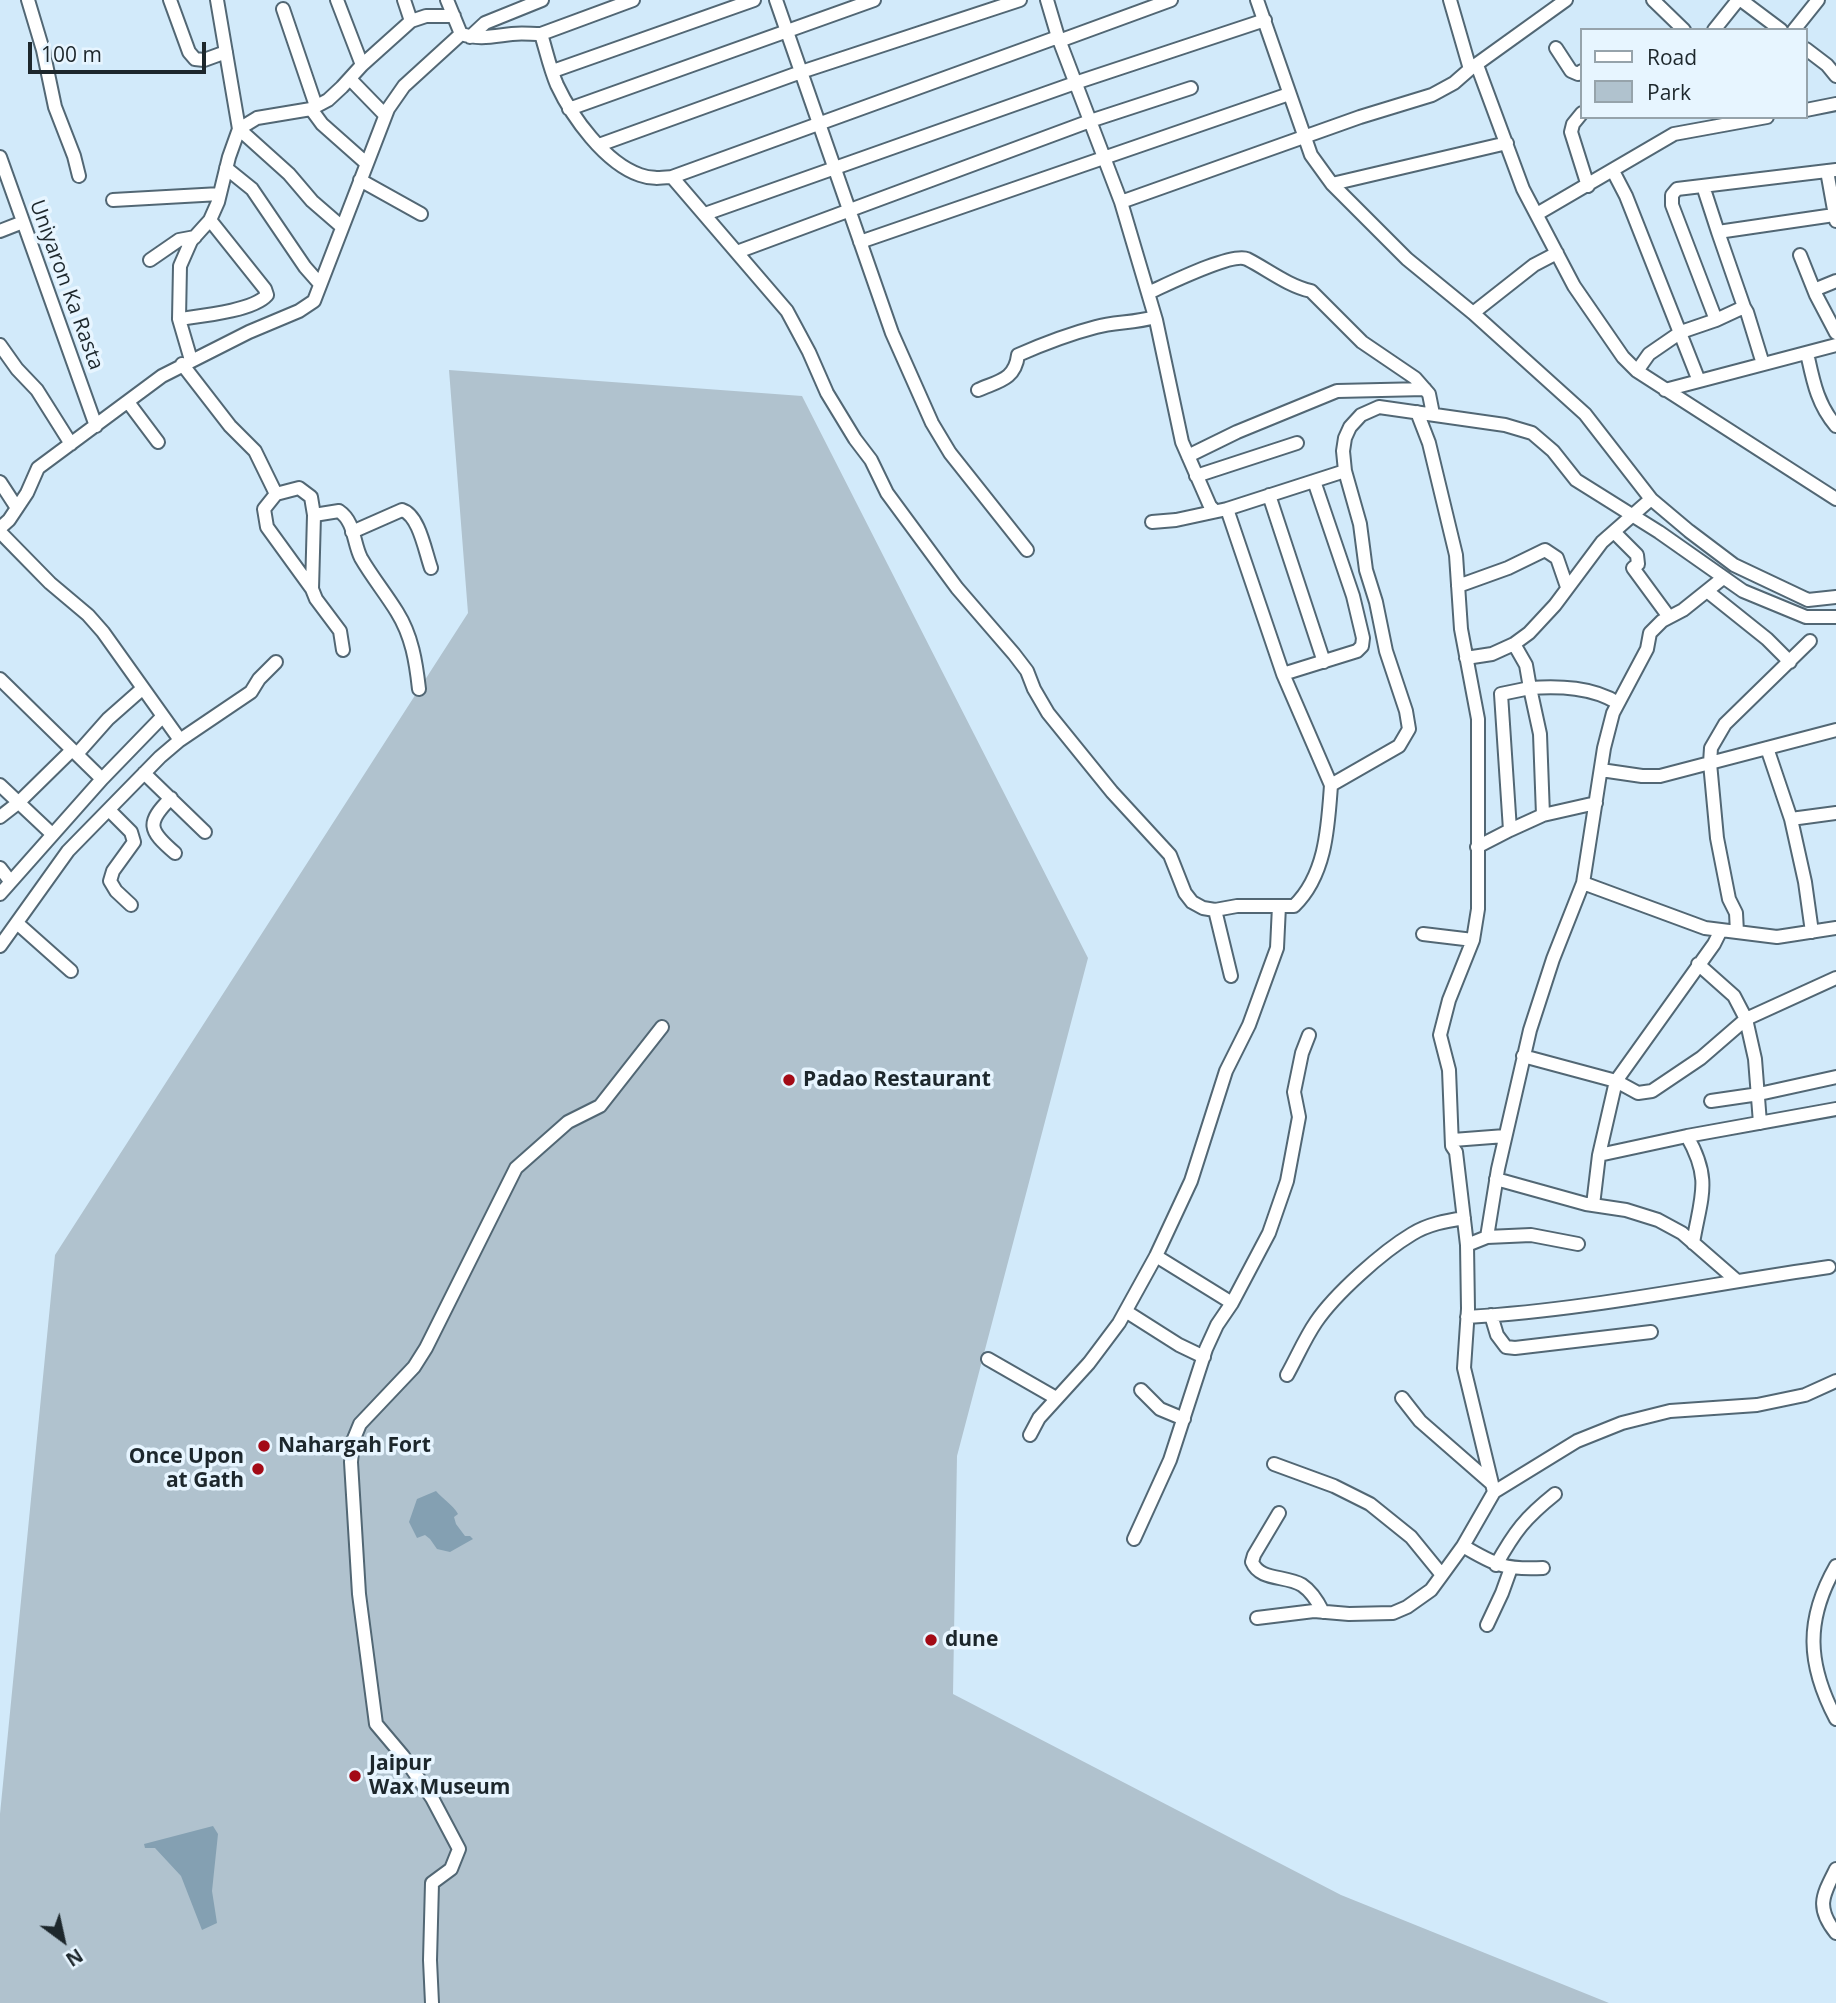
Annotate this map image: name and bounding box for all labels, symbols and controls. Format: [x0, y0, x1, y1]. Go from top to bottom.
scale bar [32, 28, 210, 72]
legend [1580, 28, 1808, 119]
text: 100 m [41, 40, 102, 68]
text: Road [1647, 43, 1697, 71]
text: Park [1647, 78, 1691, 106]
street label: Uniyaron Ka Rasta [24, 197, 108, 373]
place label: Padao Restaurant [803, 1067, 991, 1093]
marker: Padao Restaurant [781, 1072, 797, 1088]
place label: Nahargah Fort [278, 1433, 431, 1459]
marker: Nahargah Fort [256, 1438, 272, 1454]
place label: Once Upon at Gath [129, 1444, 244, 1494]
marker: Once Upon at Gath [250, 1461, 266, 1477]
place label: dune [945, 1627, 998, 1653]
marker: dune [923, 1632, 939, 1648]
place label: Jaipur Wax Museum [369, 1751, 510, 1801]
marker: Jaipur Wax Museum [347, 1768, 363, 1784]
north arrow [28, 1905, 98, 1975]
text: N [61, 1942, 88, 1973]

